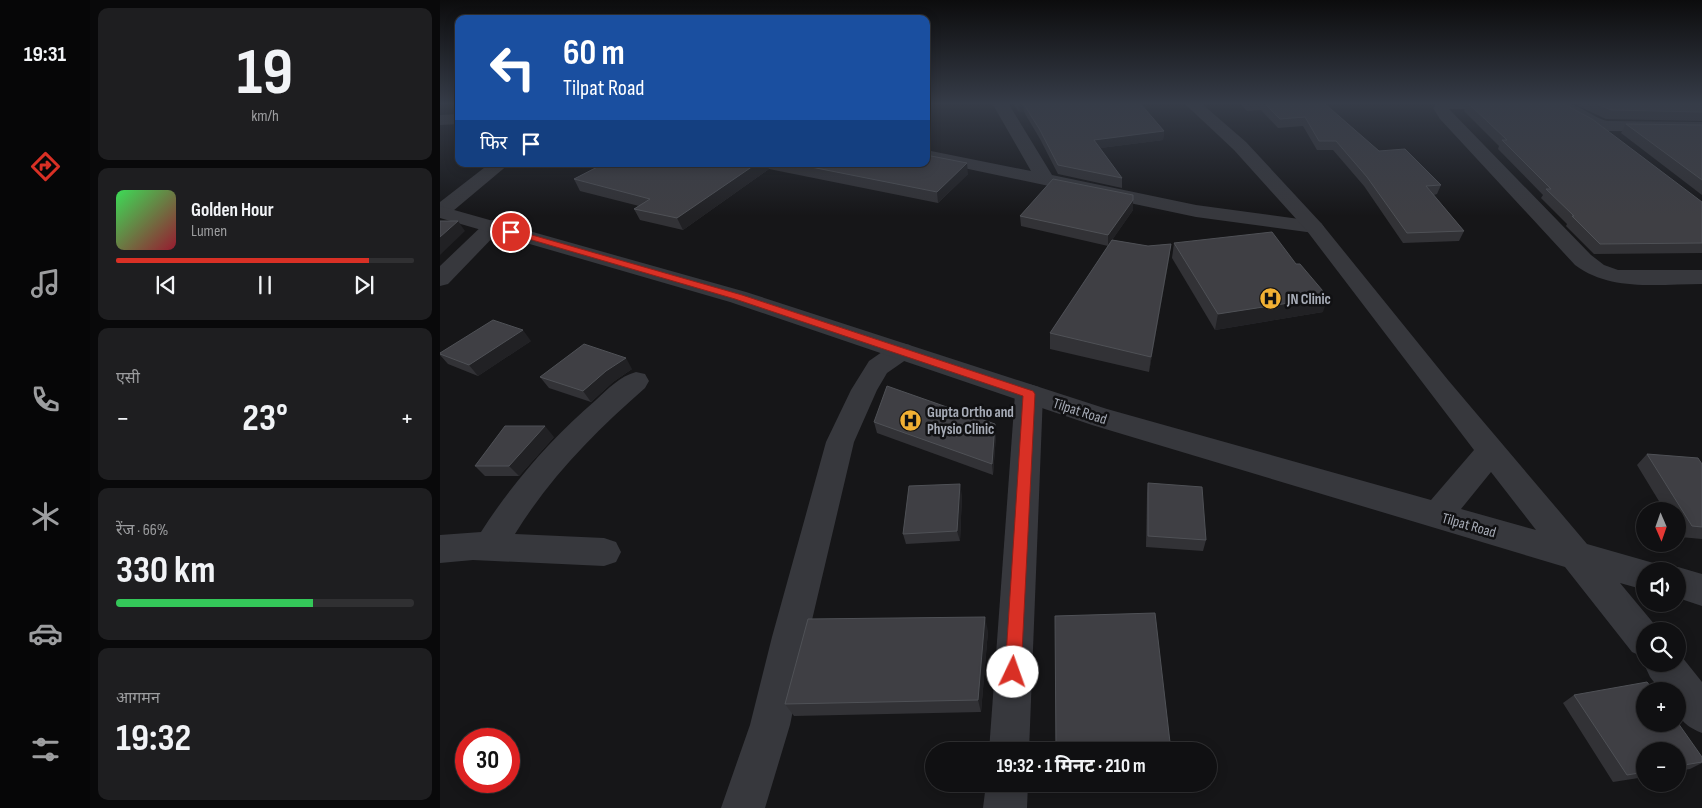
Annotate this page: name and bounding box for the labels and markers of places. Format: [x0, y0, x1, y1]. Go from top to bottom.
pin [490, 211, 532, 253]
hospital icon: JN Clinic [1259, 287, 1283, 311]
place label: JN Clinic [1286, 290, 1331, 309]
place label: Gupta Ortho and Physio Clinic [927, 403, 1014, 439]
hospital icon: Gupta Ortho and Physio Clinic [899, 409, 923, 433]

